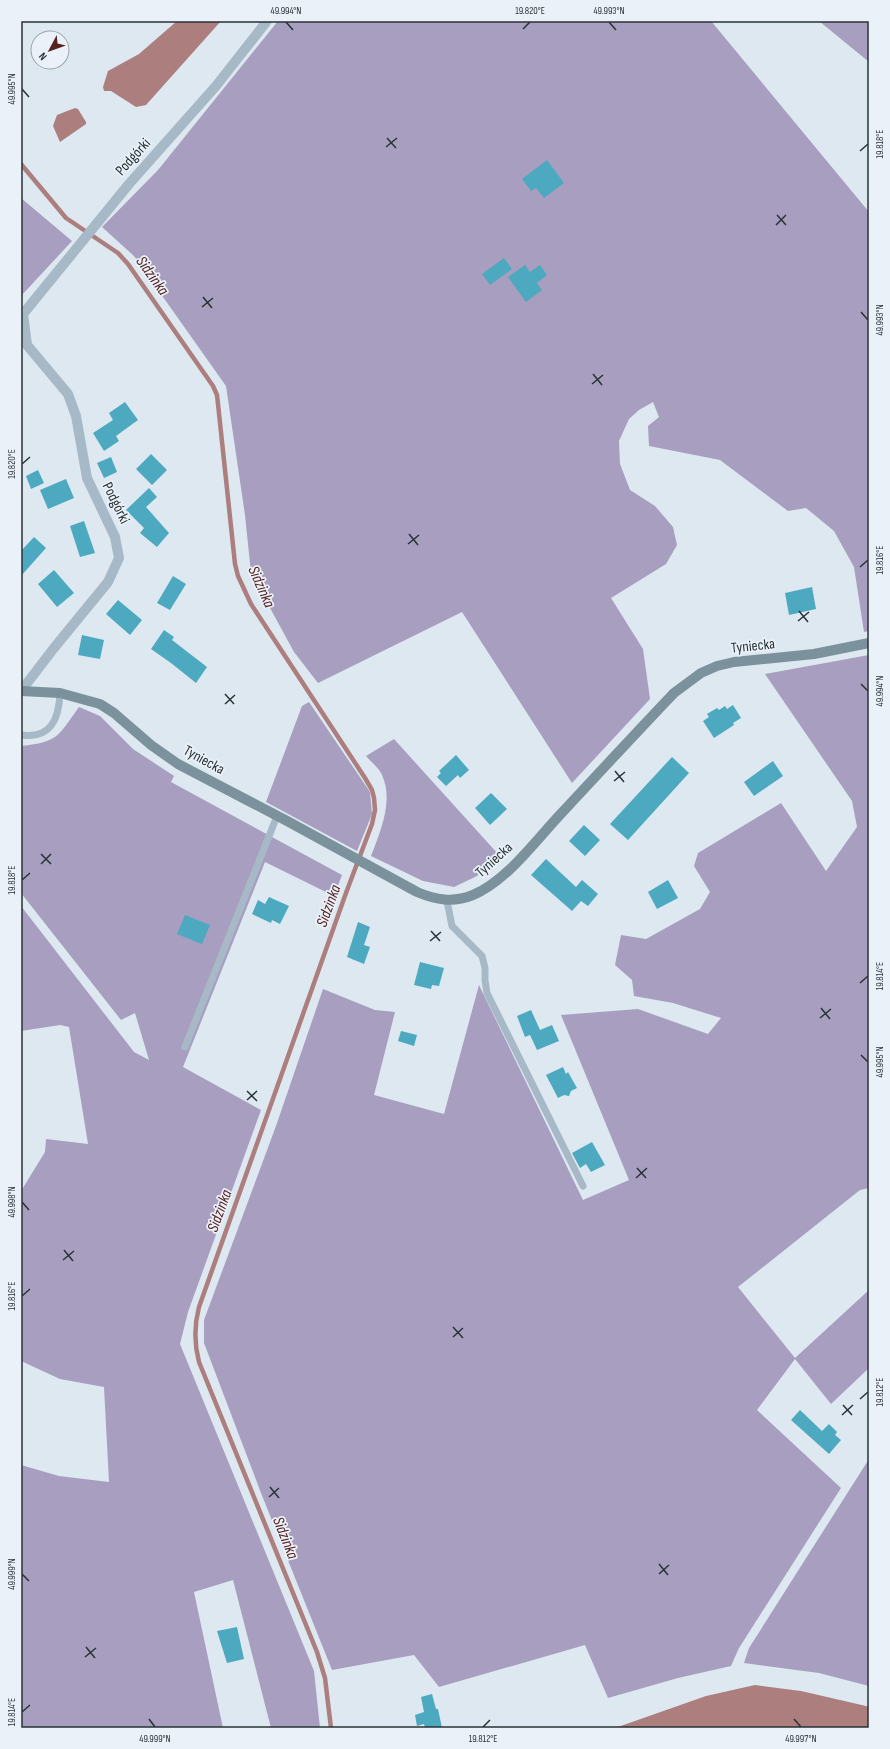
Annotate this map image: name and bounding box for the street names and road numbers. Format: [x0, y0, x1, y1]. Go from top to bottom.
street label: Podgórki [111, 134, 155, 180]
street label: Podgórki [98, 479, 134, 527]
street label: Tyniecka [730, 634, 776, 658]
street label: Tyniecka [180, 741, 228, 779]
street label: Tyniecka [471, 838, 517, 882]

